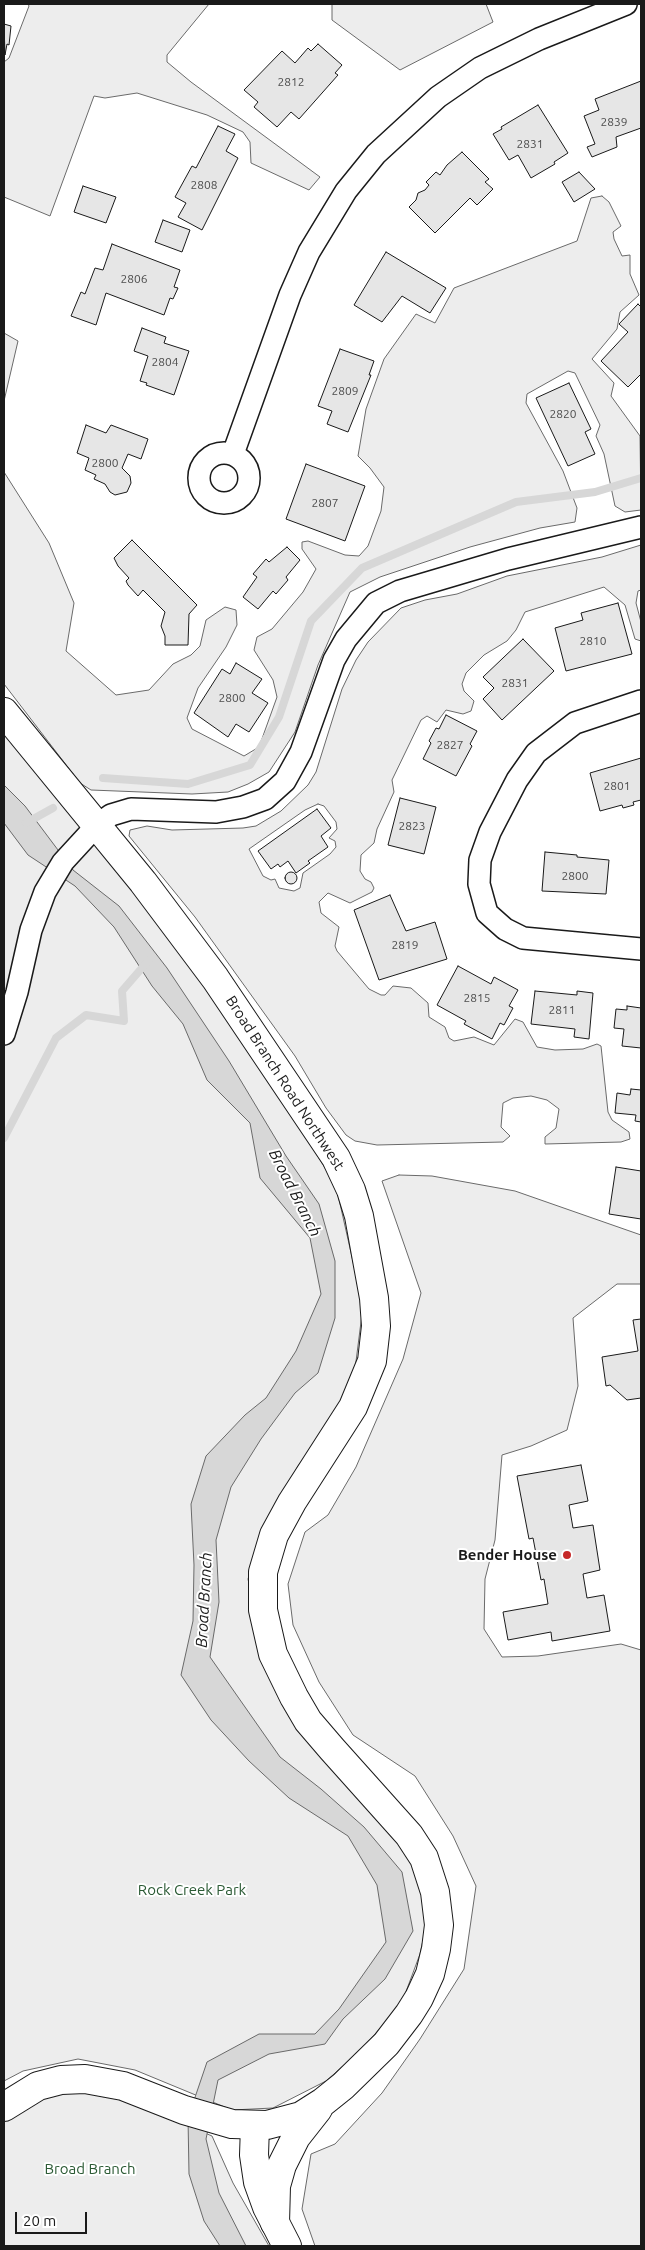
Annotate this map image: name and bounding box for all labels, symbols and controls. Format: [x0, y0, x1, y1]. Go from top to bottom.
house number: 2812 [277, 75, 305, 89]
house number: 2839 [600, 115, 628, 129]
house number: 2831 [516, 137, 544, 151]
house number: 2808 [190, 178, 218, 192]
house number: 2806 [120, 272, 148, 286]
house number: 2804 [151, 355, 179, 369]
house number: 2809 [331, 384, 359, 398]
house number: 2820 [549, 407, 577, 421]
house number: 2800 [91, 456, 119, 470]
house number: 2807 [311, 496, 339, 510]
house number: 2810 [579, 634, 607, 648]
house number: 2831 [501, 676, 529, 690]
house number: 2800 [218, 691, 246, 705]
house number: 2827 [436, 738, 464, 752]
house number: 2801 [603, 779, 631, 793]
house number: 2823 [398, 819, 426, 833]
house number: 2800 [561, 869, 589, 883]
house number: 2819 [391, 938, 419, 952]
house number: 2815 [463, 991, 491, 1005]
street label: Broad Branch Road Northwest [222, 992, 348, 1174]
house number: 2811 [548, 1003, 576, 1017]
water label: Broad Branch [265, 1146, 325, 1240]
place label: Bender House [458, 1546, 557, 1564]
marker: Bender House [561, 1549, 573, 1561]
water label: Broad Branch [192, 1552, 216, 1648]
park label: Rock Creek Park [138, 1881, 246, 1899]
park label: Broad Branch [45, 2160, 135, 2178]
scale bar [18, 2202, 90, 2234]
text: 20 m [23, 2212, 56, 2229]

